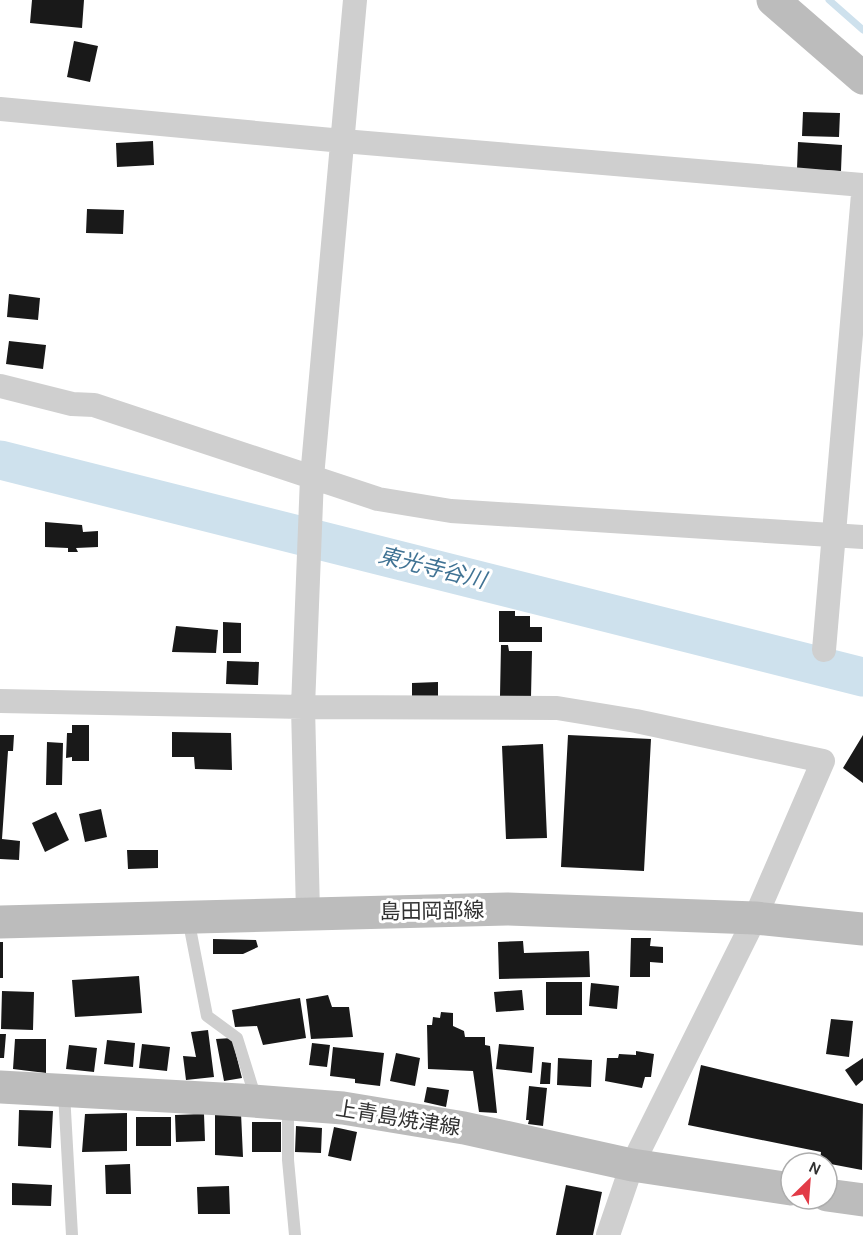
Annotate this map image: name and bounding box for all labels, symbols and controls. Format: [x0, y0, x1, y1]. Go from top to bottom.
water label: 東光寺谷川 [375, 542, 490, 594]
street label: 島田岡部線 [379, 898, 485, 924]
street label: 上青島焼津線 [334, 1096, 462, 1140]
north arrow [779, 1151, 839, 1211]
text: N [806, 1157, 824, 1179]

